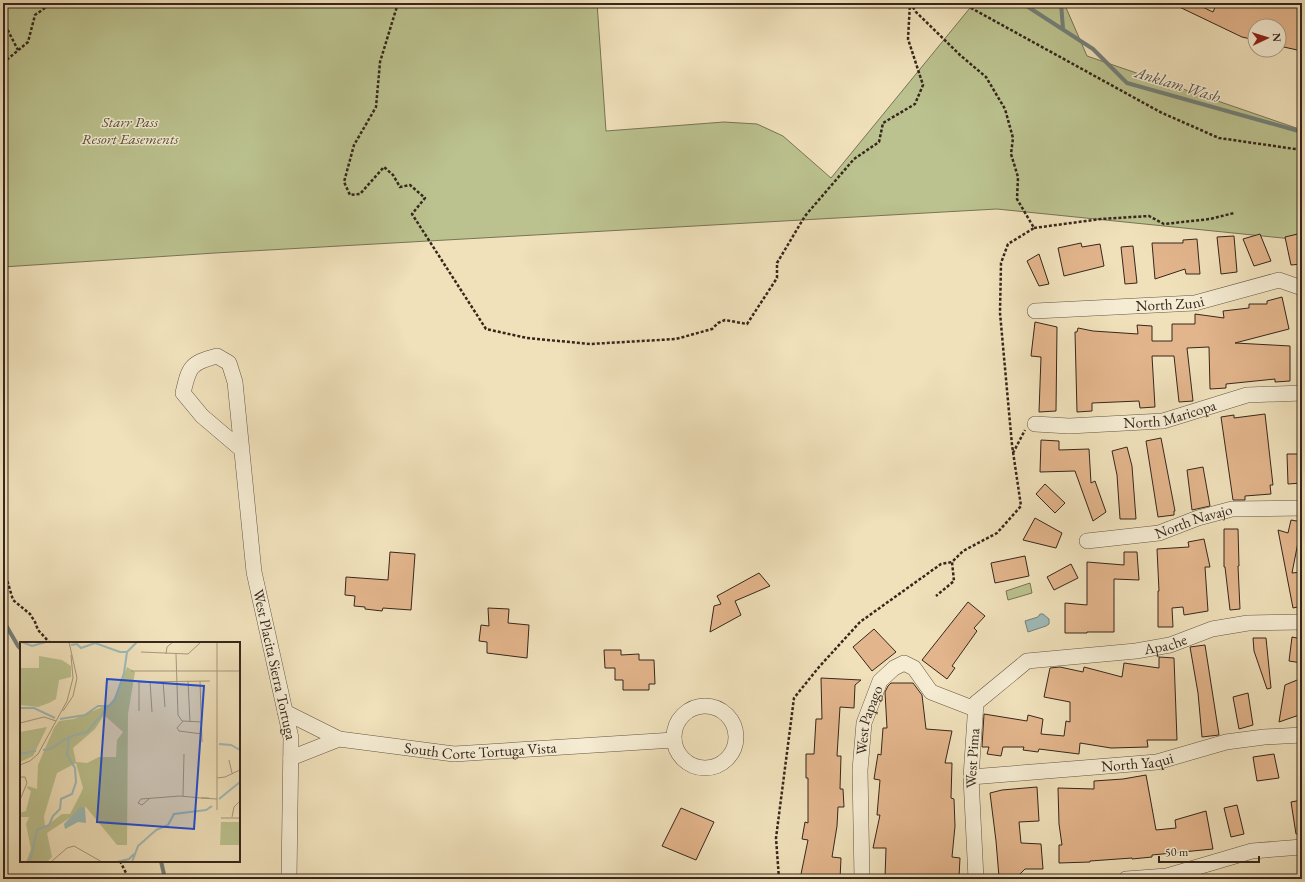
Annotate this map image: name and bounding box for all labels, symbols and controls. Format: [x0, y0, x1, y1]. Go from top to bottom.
north arrow [1247, 18, 1287, 58]
text: N [1270, 32, 1284, 42]
water label: Anklam Wash [1132, 61, 1223, 107]
park label: Starr Pass Resort Easements [82, 112, 179, 148]
street label: North Zuni [1135, 291, 1206, 315]
street label: North Maricopa [1123, 395, 1218, 432]
street label: North Navajo [1152, 499, 1234, 543]
street label: West Placita Sierra Tortuga [249, 587, 301, 741]
street label: Apache [1142, 629, 1190, 659]
inset map [20, 642, 240, 862]
street label: West Papago [851, 682, 887, 756]
street label: West Pima [961, 727, 983, 789]
street label: South Corte Tortuga Vista [403, 737, 557, 763]
street label: North Yaqui [1101, 748, 1176, 775]
scale bar [1159, 838, 1259, 864]
text: 50 m [1165, 844, 1189, 860]

